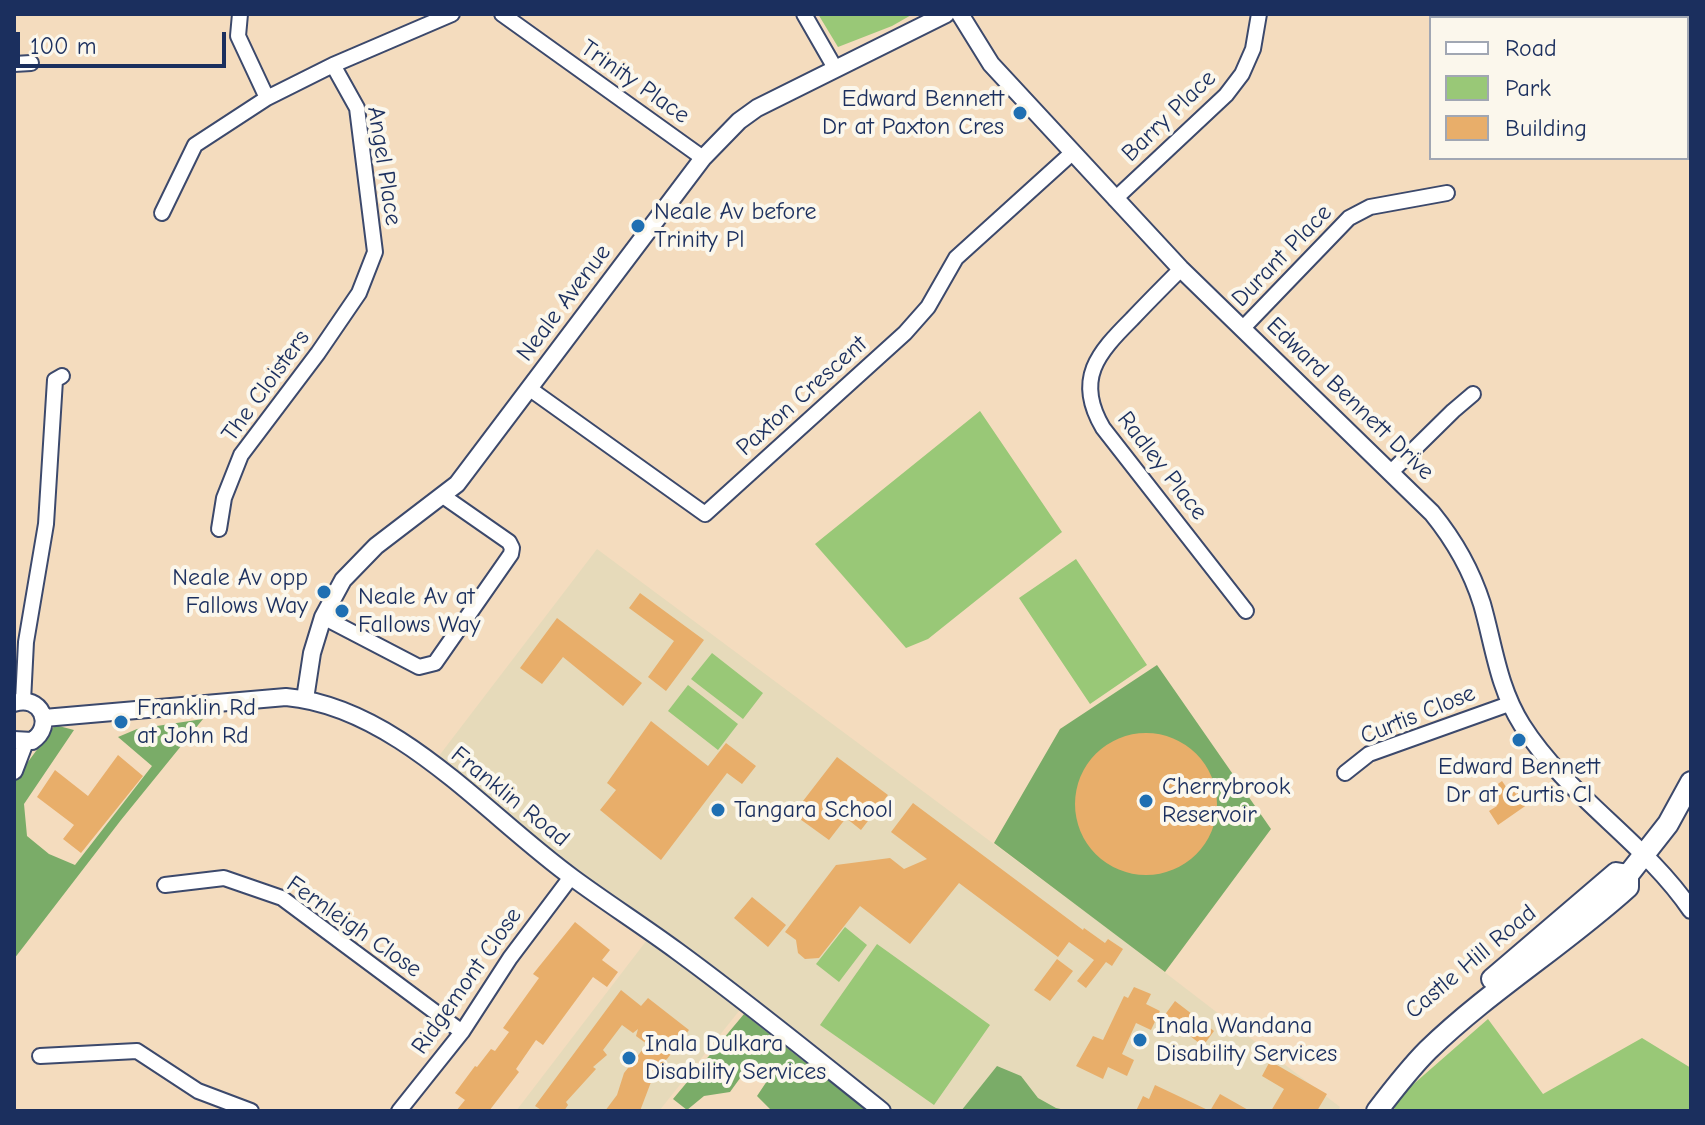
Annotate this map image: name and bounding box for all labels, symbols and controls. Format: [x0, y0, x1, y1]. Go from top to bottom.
scale bar [20, 16, 230, 66]
legend [1429, 16, 1689, 160]
text: 100 m [30, 32, 97, 60]
street label: Trinity Place [575, 34, 695, 130]
text: Road [1505, 34, 1557, 62]
street label: Barry Place [1116, 64, 1222, 168]
text: Park [1505, 74, 1551, 102]
place label: Edward Bennett Dr at Paxton Cres [822, 85, 1004, 141]
marker: Edward Bennett Dr at Paxton Cres [1011, 104, 1029, 122]
street label: Angel Place [360, 105, 408, 227]
text: Building [1505, 114, 1587, 142]
place label: Neale Av before Trinity Pl [654, 198, 816, 254]
street label: Durant Place [1226, 199, 1338, 313]
marker: Neale Av before Trinity Pl [629, 217, 647, 235]
street label: Neale Avenue [511, 239, 617, 367]
street label: Edward Bennett Drive [1260, 312, 1440, 486]
street label: The Cloisters [216, 324, 316, 448]
street label: Paxton Crescent [731, 330, 873, 462]
street label: Radley Place [1111, 406, 1213, 526]
place label: Neale Av opp Fallows Way [172, 564, 308, 620]
marker: Neale Av opp Fallows Way [315, 583, 333, 601]
place label: Neale Av at Fallows Way [358, 583, 481, 639]
marker: Neale Av at Fallows Way [333, 602, 351, 620]
street label: Curtis Close [1356, 679, 1480, 751]
place label: Franklin Rd at John Rd [137, 694, 256, 750]
marker: Franklin Rd at John Rd [112, 713, 130, 731]
marker: Edward Bennett Dr at Curtis Cl [1510, 731, 1528, 749]
street label: Franklin Road [445, 740, 575, 854]
place label: Edward Bennett Dr at Curtis Cl [1438, 753, 1600, 809]
place label: Cherrybrook Reservoir [1162, 773, 1290, 829]
marker: Cherrybrook Reservoir [1137, 792, 1155, 810]
place label: Tangara School [734, 796, 893, 824]
marker: Tangara School [709, 801, 727, 819]
street label: Fernleigh Close [281, 870, 427, 984]
street label: Castle Hill Road [1400, 899, 1542, 1025]
street label: Ridgemont Close [406, 902, 528, 1060]
place label: Inala Wandana Disability Services [1156, 1012, 1337, 1068]
place label: Inala Dulkara Disability Services [645, 1030, 826, 1086]
marker: Inala Wandana Disability Services [1131, 1031, 1149, 1049]
marker: Inala Dulkara Disability Services [620, 1049, 638, 1067]

